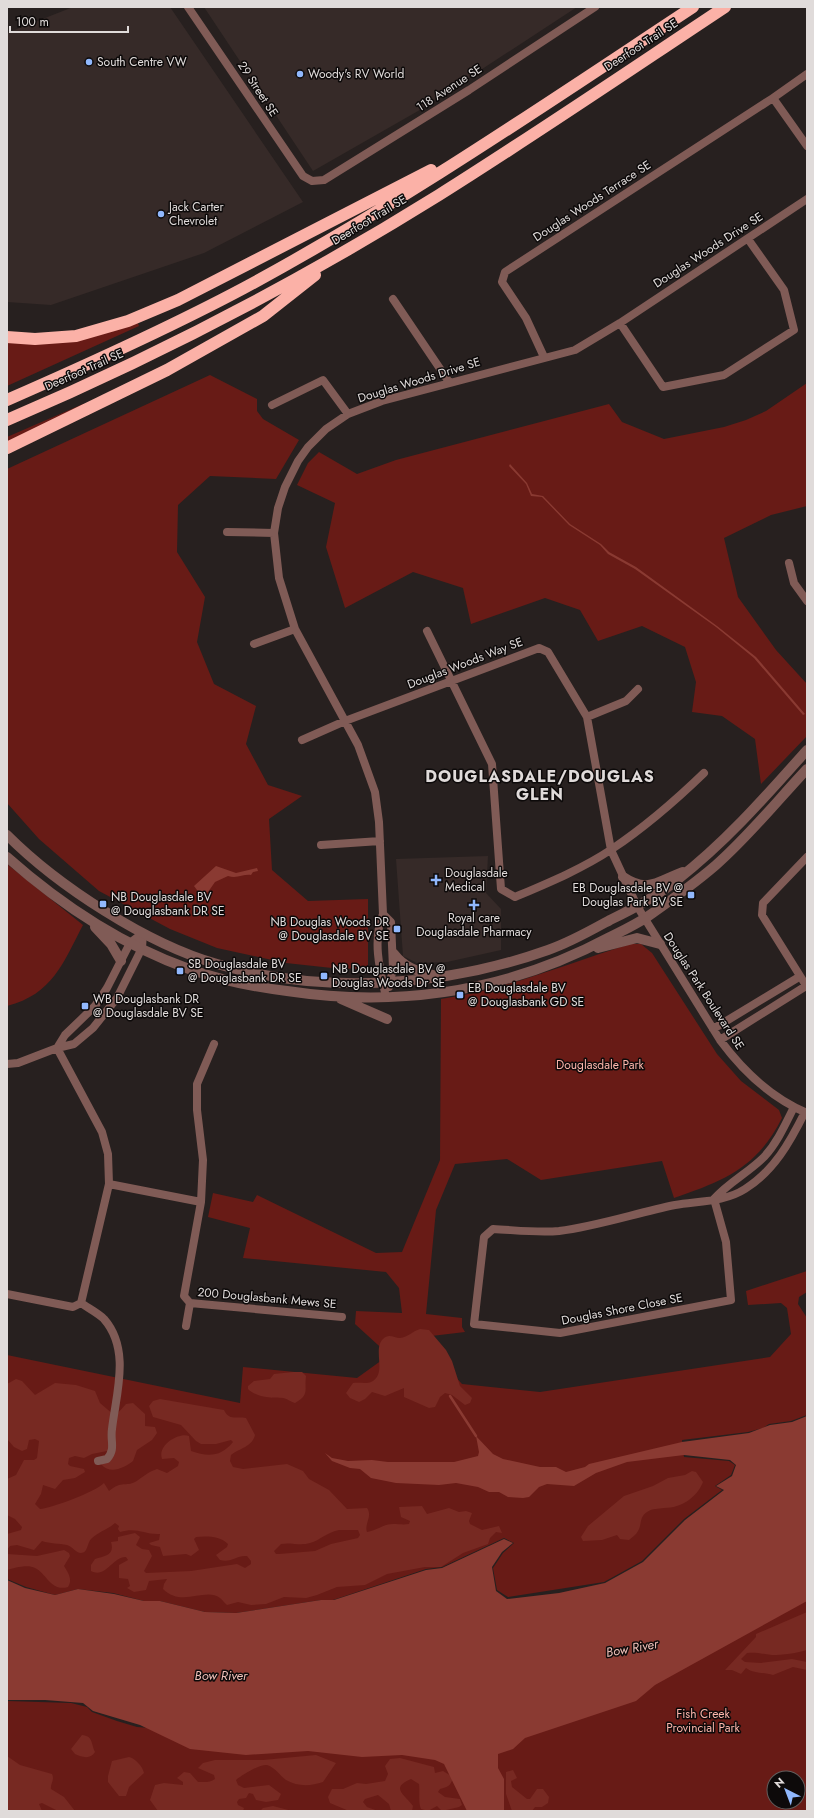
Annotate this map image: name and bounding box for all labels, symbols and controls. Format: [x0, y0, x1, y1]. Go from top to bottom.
scale bar [10, 8, 128, 34]
text: 100 m [16, 13, 49, 31]
street label: Deerfoot Trail SE [601, 14, 681, 76]
place label: South Centre VW [97, 53, 187, 71]
marker: South Centre VW [84, 57, 94, 67]
street label: 29 Street SE [233, 58, 283, 120]
street label: 118 Avenue SE [413, 60, 485, 116]
place label: Woody's RV World [308, 65, 404, 83]
marker: Woody's RV World [295, 69, 305, 79]
street label: Douglas Woods Terrace SE [529, 156, 655, 246]
street label: Deerfoot Trail SE [328, 190, 410, 250]
place label: Jack Carter Chevrolet [167, 198, 224, 230]
street label: Douglas Woods Drive SE [650, 208, 766, 292]
marker: Jack Carter Chevrolet [156, 209, 166, 219]
street label: Deerfoot Trail SE [42, 345, 126, 395]
street label: Douglas Woods Drive SE [355, 353, 483, 407]
street label: Douglas Woods Way SE [405, 633, 525, 693]
district label: DOUGLASDALE/DOUGLAS GLEN [425, 765, 655, 806]
place label: Douglasdale Medical [445, 864, 508, 896]
marker: Douglasdale Medical [430, 874, 442, 886]
place label: EB Douglasdale BV @ Douglas Park BV SE [572, 879, 683, 911]
place label: NB Douglasdale BV @ Douglasbank DR SE [111, 888, 225, 920]
marker: EB Douglasdale BV @ Douglas Park BV SE [686, 890, 696, 900]
marker: NB Douglasdale BV @ Douglasbank DR SE [98, 899, 108, 909]
marker: Royal care Douglasdale Pharmacy [469, 900, 479, 910]
place label: Royal care Douglasdale Pharmacy [416, 909, 532, 941]
place label: NB Douglas Woods DR @ Douglasdale BV SE [270, 913, 389, 945]
marker: NB Douglas Woods DR @ Douglasdale BV SE [392, 924, 402, 934]
street label: Douglas Park Boulevard SE [659, 929, 749, 1053]
place label: SB Douglasdale BV @ Douglasbank DR SE [188, 955, 302, 987]
place label: NB Douglasdale BV @ Douglas Woods Dr SE [332, 960, 445, 992]
marker: SB Douglasdale BV @ Douglasbank DR SE [175, 966, 185, 976]
marker: NB Douglasdale BV @ Douglas Woods Dr SE [319, 971, 329, 981]
place label: EB Douglasdale BV @ Douglasbank GD SE [468, 979, 584, 1011]
place label: WB Douglasbank DR @ Douglasdale BV SE [93, 990, 203, 1022]
marker: EB Douglasdale BV @ Douglasbank GD SE [455, 990, 465, 1000]
marker: WB Douglasbank DR @ Douglasdale BV SE [80, 1001, 90, 1011]
park label: Douglasdale Park [556, 1056, 645, 1074]
street label: 200 Douglasbank Mews SE [197, 1283, 337, 1313]
street label: Douglas Shore Close SE [560, 1288, 684, 1330]
water label: Bow River [604, 1634, 660, 1662]
water label: Bow River [195, 1666, 248, 1685]
park label: Fish Creek Provincial Park [666, 1705, 741, 1737]
north arrow [766, 1770, 806, 1810]
text: N [771, 1774, 788, 1791]

